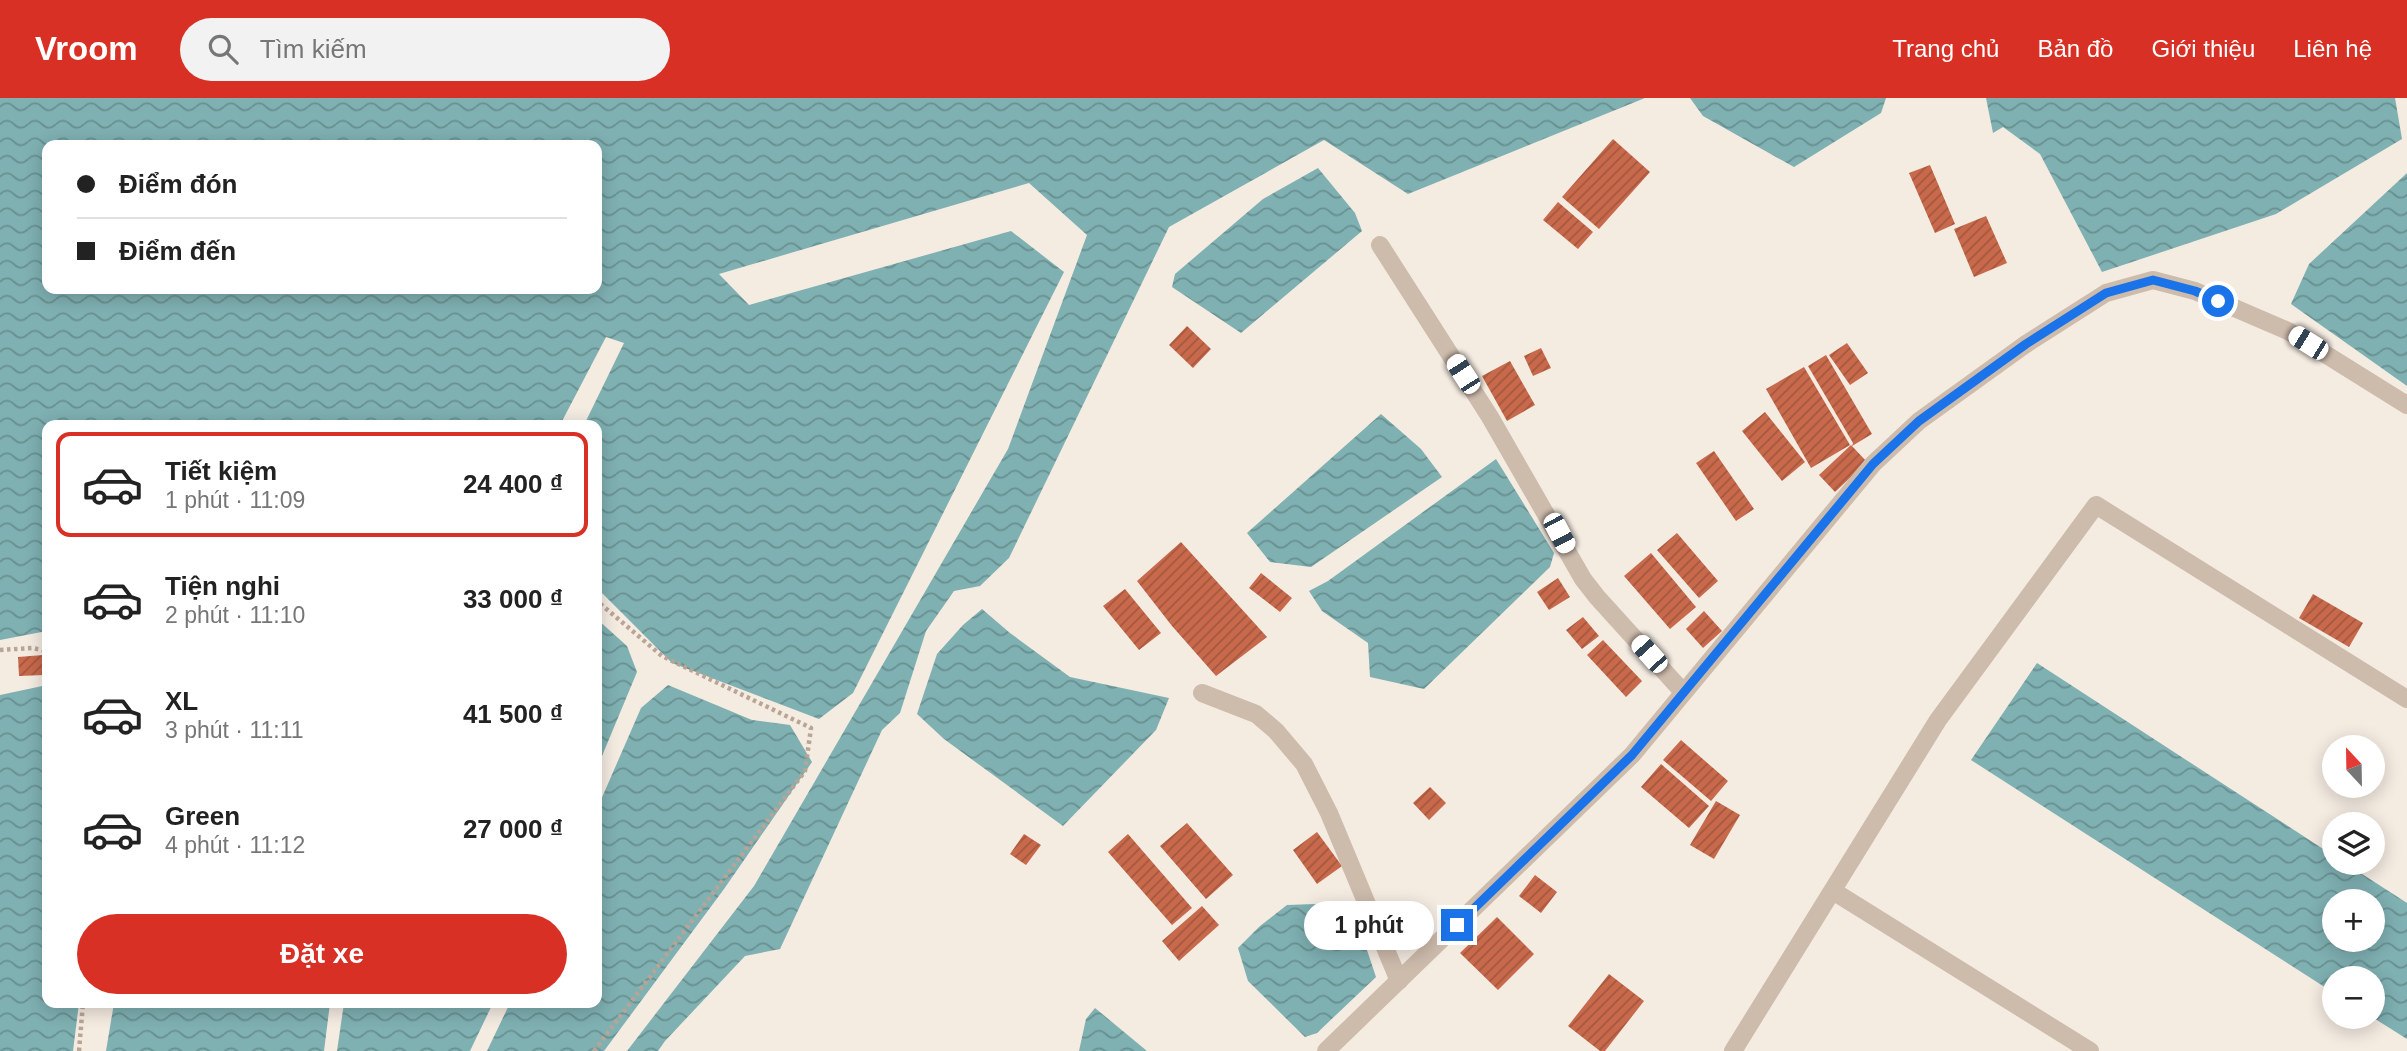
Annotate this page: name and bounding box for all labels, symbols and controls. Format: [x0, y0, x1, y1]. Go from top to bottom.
search box [180, 18, 670, 81]
text: Vroom [35, 30, 138, 67]
icon: search [204, 30, 242, 68]
text: Tìm kiếm [260, 34, 367, 64]
text: Trang chủ [1892, 35, 1999, 62]
text: Bản đồ [2037, 35, 2113, 62]
text: Giới thiệu [2151, 35, 2255, 62]
text: Liên hệ [2293, 35, 2372, 62]
text: Điểm đón [119, 169, 237, 199]
text: Điểm đến [119, 236, 236, 266]
route start [2202, 285, 2234, 317]
car [2285, 323, 2332, 363]
car [1443, 351, 1484, 397]
icon: car [81, 453, 144, 516]
text: Tiết kiệm [165, 456, 277, 486]
text: 24 400 ₫ [463, 469, 563, 499]
text: 1 phút · 11:09 [165, 487, 305, 513]
car [1540, 510, 1579, 556]
icon: car [81, 568, 144, 631]
text: Tiện nghi [165, 571, 280, 601]
text: 33 000 ₫ [463, 584, 563, 614]
text: 2 phút · 11:10 [165, 602, 305, 628]
car [1628, 631, 1671, 677]
icon: car [81, 683, 144, 746]
text: XL [165, 686, 198, 716]
text: 41 500 ₫ [463, 699, 563, 729]
text: 3 phút · 11:11 [165, 717, 304, 743]
north arrow [2322, 735, 2385, 798]
map controls [2322, 735, 2385, 1029]
icon: car [81, 798, 144, 861]
text: Green [165, 801, 240, 831]
button: layers [2322, 812, 2385, 875]
text: 27 000 ₫ [463, 814, 563, 844]
text: 4 phút · 11:12 [165, 832, 305, 858]
button: + [2322, 889, 2385, 952]
callout: 1 phút [1303, 900, 1432, 950]
route end [1441, 909, 1473, 941]
text: 1 phút [1335, 912, 1404, 938]
button: Đặt xe [77, 914, 567, 994]
button: − [2322, 966, 2385, 1029]

